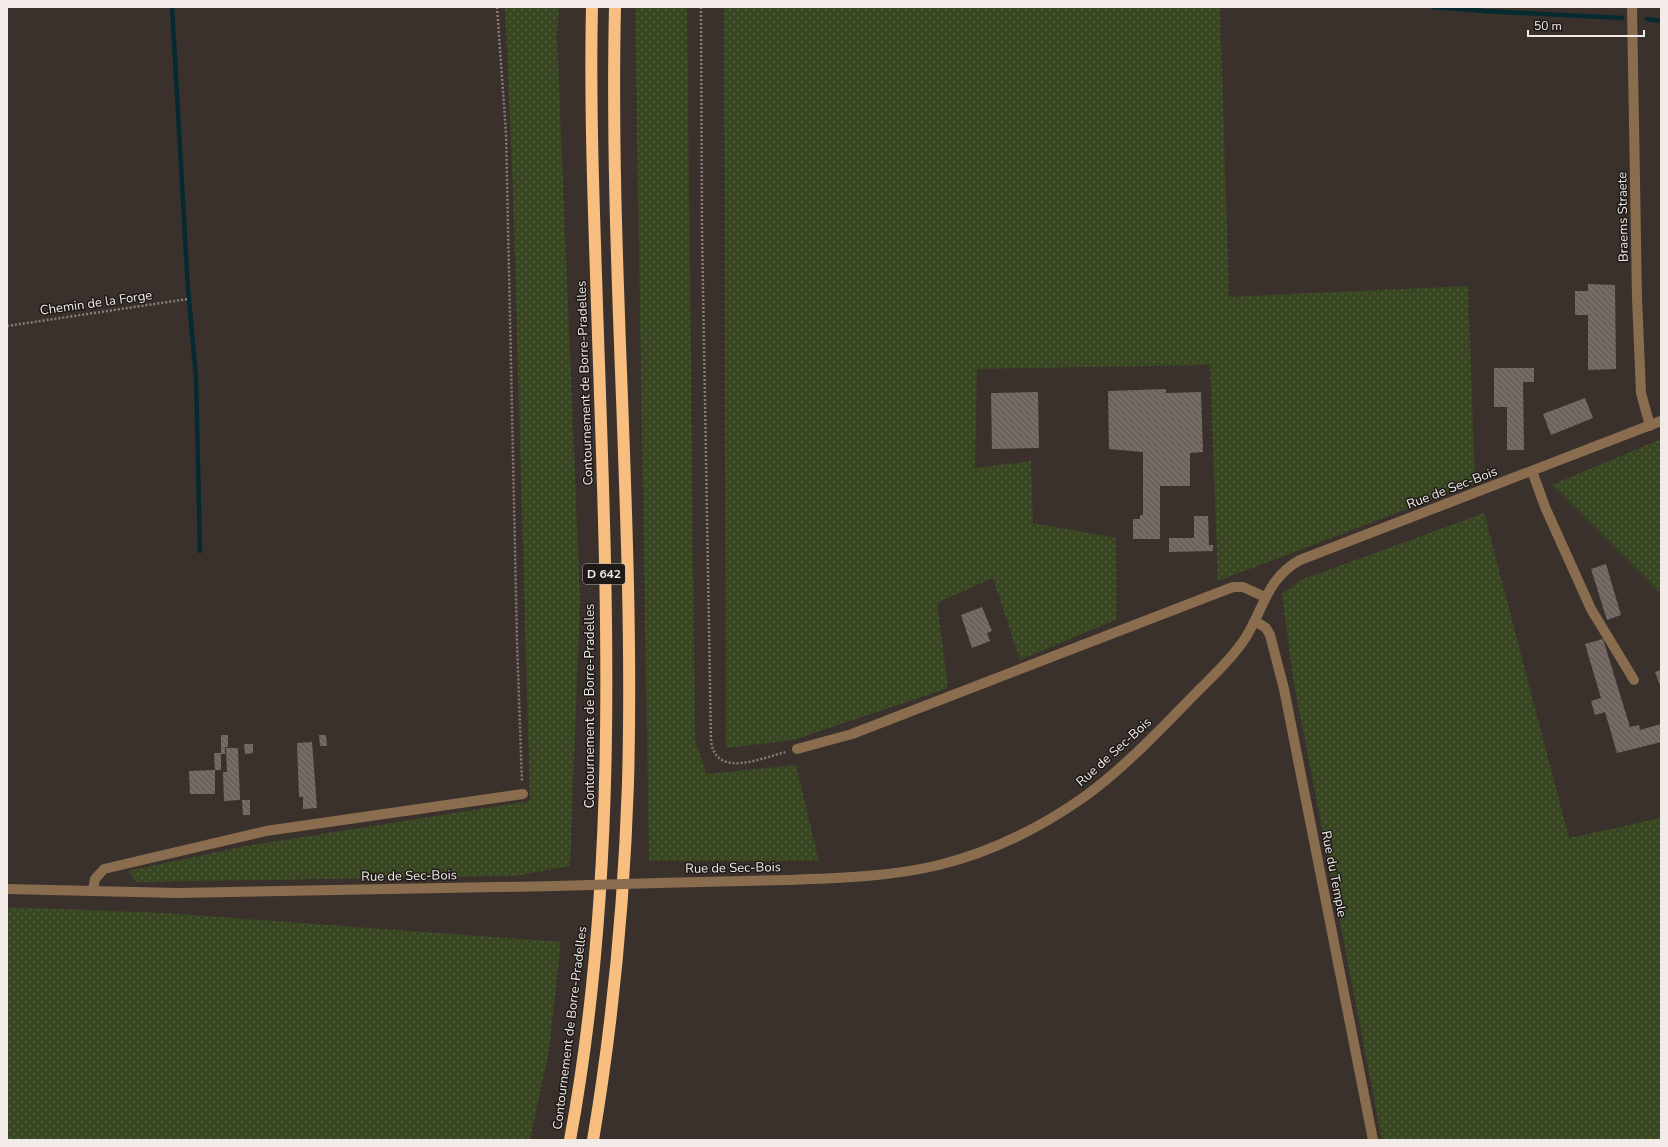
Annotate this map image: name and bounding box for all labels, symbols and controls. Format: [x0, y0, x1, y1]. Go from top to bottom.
scale bar [1528, 12, 1644, 38]
text: 50 m [1534, 18, 1562, 34]
street label: Braems Straete [1613, 172, 1633, 262]
street label: Contournement de Borre-Pradelles [572, 280, 598, 486]
street label: Chemin de la Forge [39, 286, 153, 320]
street label: Rue de Sec-Bois [1404, 462, 1500, 514]
road number: D 642 [583, 564, 625, 584]
street label: Contournement de Borre-Pradelles [581, 604, 599, 808]
street label: Rue de Sec-Bois [1072, 713, 1156, 791]
street label: Rue du Temple [1317, 829, 1351, 919]
street label: Rue de Sec-Bois [685, 858, 781, 878]
street label: Rue de Sec-Bois [361, 866, 457, 886]
street label: Contournement de Borre-Pradelles [549, 925, 591, 1131]

